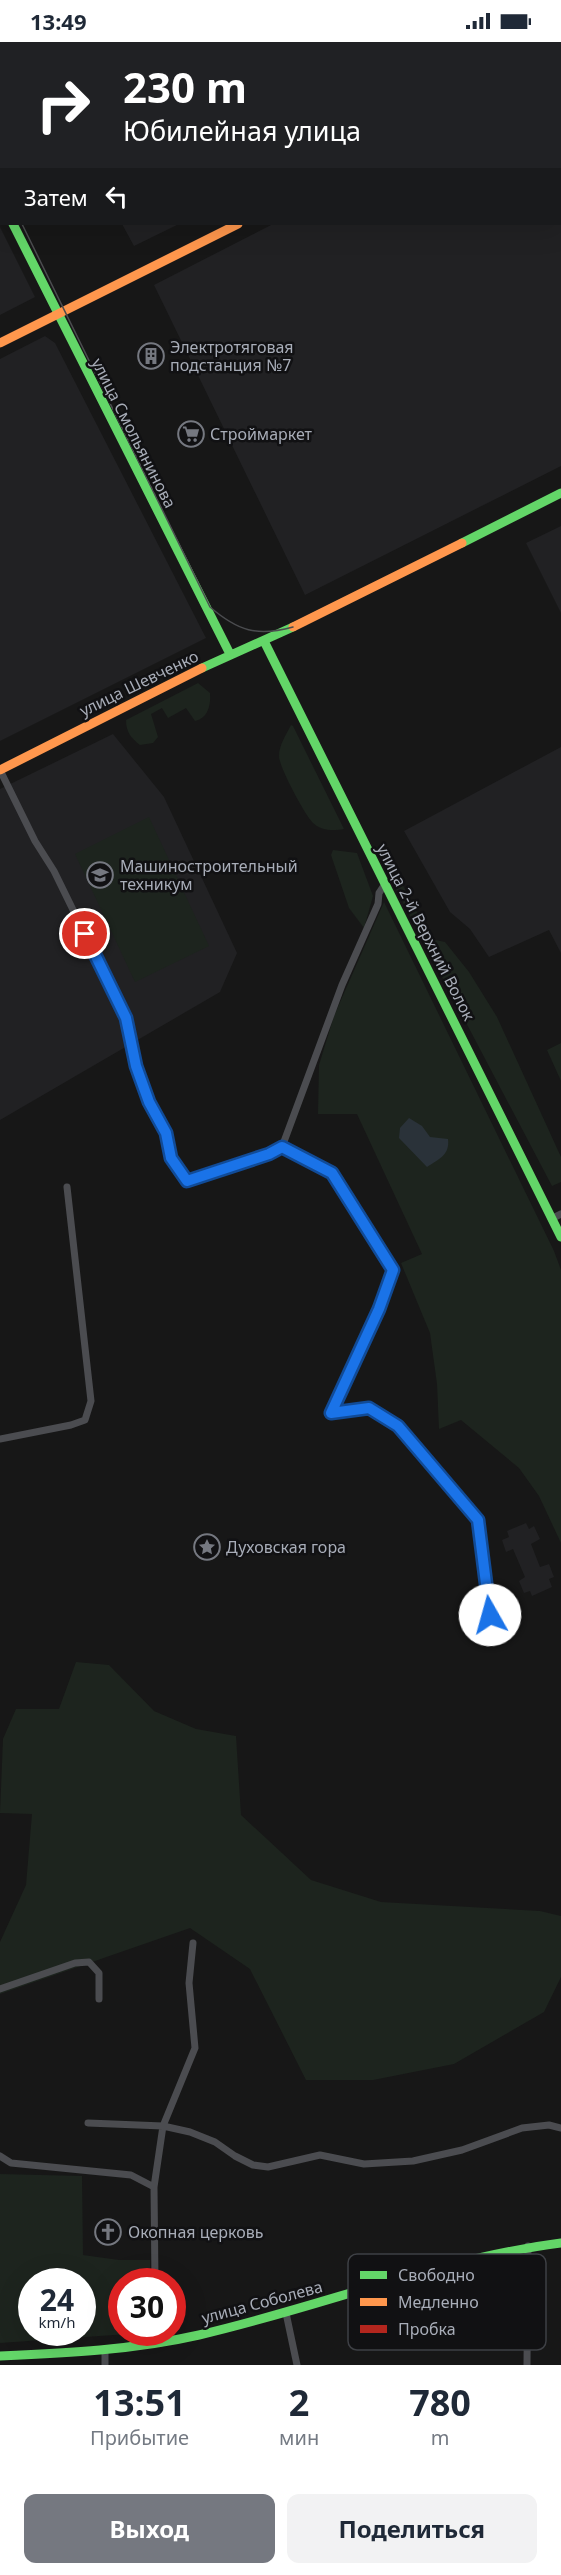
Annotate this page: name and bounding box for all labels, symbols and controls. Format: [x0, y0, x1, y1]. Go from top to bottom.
text: 13:49 [30, 6, 87, 36]
text: 230 m [123, 58, 247, 115]
icon: right [24, 66, 102, 144]
text: Юбилейная улица [123, 112, 361, 149]
icon: left [100, 180, 133, 213]
text: Затем [24, 182, 88, 212]
place label: Электротяговая подстанция №7 [170, 336, 294, 376]
building icon: Электротяговая подстанция №7 [136, 341, 166, 371]
street label: улица Смольянинова [87, 354, 181, 512]
supermarket icon: Строймаркет [176, 419, 206, 449]
place label: Строймаркет [210, 423, 313, 445]
street label: улица Шевченко [76, 645, 202, 721]
street label: улица 2-й Верхний Волок [372, 840, 480, 1025]
place label: Машиностроительный техникум [120, 855, 298, 895]
school or university icon: Машиностроительный техникум [85, 860, 115, 890]
pin [59, 908, 110, 959]
icon: arrive [68, 917, 101, 950]
place icon: Духовская гора [192, 1532, 222, 1562]
place label: Духовская гора [226, 1536, 346, 1558]
position arrow [458, 1583, 522, 1647]
church icon: Окопная церковь [93, 2217, 123, 2247]
place label: Окопная церковь [128, 2221, 263, 2243]
legend [348, 2254, 546, 2350]
text: Свободно [398, 2264, 475, 2286]
speed limit sign: 30 [108, 2268, 186, 2346]
street label: улица Соболева [199, 2275, 325, 2329]
text: 24 [40, 2279, 74, 2320]
text: Медленно [398, 2291, 479, 2313]
text: km/h [39, 2312, 75, 2332]
text: Пробка [398, 2318, 456, 2340]
text: 13:51 [93, 2378, 186, 2427]
text: 2 [289, 2378, 309, 2427]
text: 780 [409, 2378, 471, 2427]
text: Прибытие [90, 2424, 189, 2451]
text: мин [279, 2424, 319, 2451]
text: m [431, 2424, 449, 2451]
button: Выход [24, 2494, 275, 2563]
button: Поделиться [287, 2494, 537, 2563]

